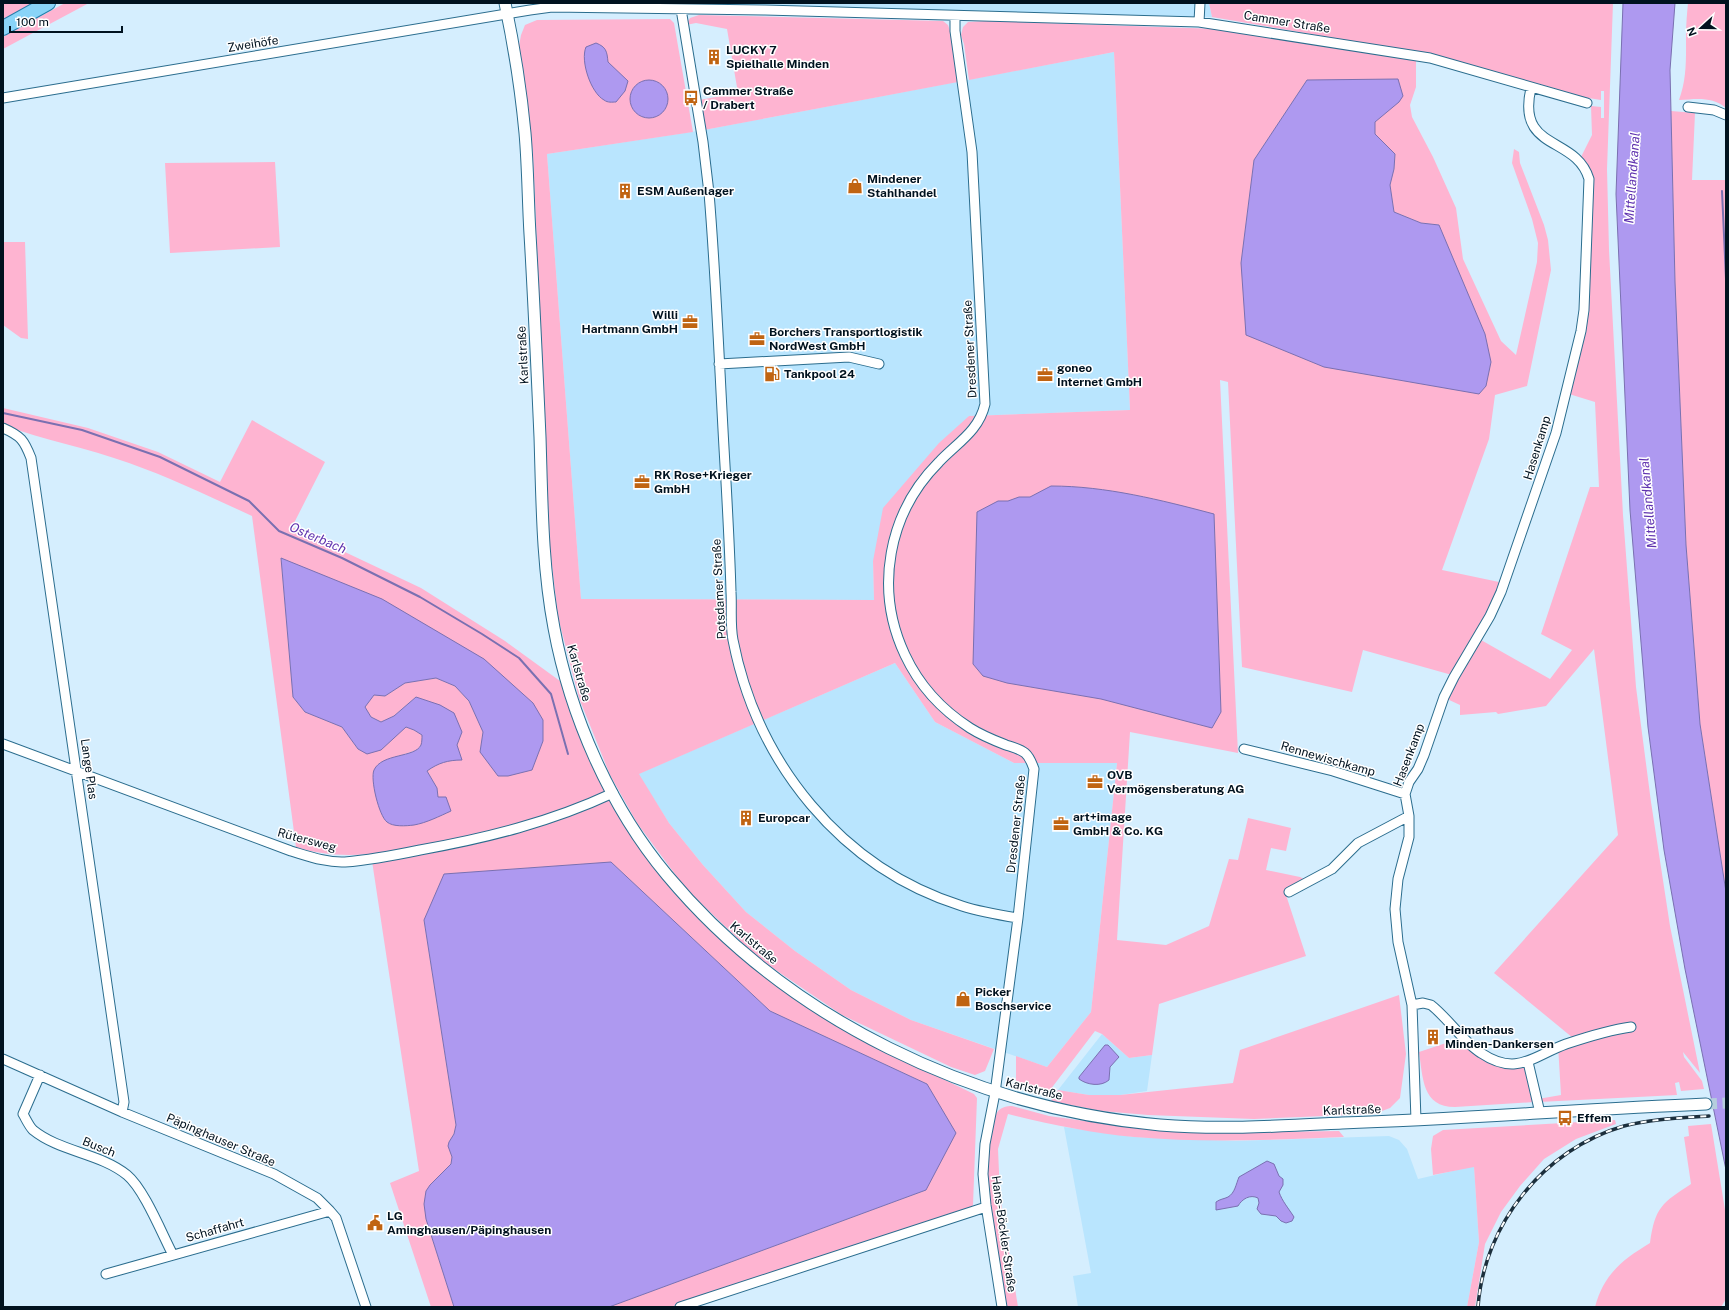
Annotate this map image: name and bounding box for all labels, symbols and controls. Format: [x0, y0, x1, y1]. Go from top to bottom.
scale bar [10, 8, 122, 34]
street label: Cammer Straße [1243, 8, 1331, 36]
north arrow [1681, 8, 1721, 48]
text: 100 m [16, 15, 49, 29]
text: N [1685, 25, 1699, 38]
street label: Zweihöfe [226, 33, 280, 55]
place label: LUCKY 7 Spielhalle Minden [726, 43, 829, 71]
building icon: LUCKY 7 Spielhalle Minden [705, 48, 723, 66]
place label: Cammer Straße / Drabert [703, 84, 794, 112]
bus stop icon: Cammer Straße / Drabert [682, 89, 700, 107]
water label: Mittellandkanal [1621, 132, 1643, 224]
place label: Mindener Stahlhandel [867, 172, 937, 200]
shop icon: Mindener Stahlhandel [846, 177, 864, 195]
building icon: ESM Außenlager [616, 182, 634, 200]
place label: ESM Außenlager [637, 184, 734, 198]
street label: Dresdener Straße [960, 299, 980, 399]
place label: Willi Hartmann GmbH [581, 308, 678, 336]
office icon: Willi Hartmann GmbH [681, 313, 699, 331]
street label: Karlstraße [514, 325, 532, 385]
place label: Borchers Transportlogistik NordWest GmbH [769, 325, 923, 353]
office icon: Borchers Transportlogistik NordWest GmbH [748, 330, 766, 348]
place label: goneo Internet GmbH [1057, 361, 1142, 389]
fuel station icon: Tankpool 24 [763, 365, 781, 383]
office icon: goneo Internet GmbH [1036, 366, 1054, 384]
place label: Tankpool 24 [784, 367, 855, 381]
street label: Hasenkamp [1521, 414, 1553, 482]
water label: Mittellandkanal [1637, 457, 1659, 549]
place label: RK Rose+Krieger GmbH [654, 468, 752, 496]
office icon: RK Rose+Krieger GmbH [633, 473, 651, 491]
water label: Osterbach [287, 519, 349, 557]
street label: Potsdamer Straße [709, 538, 729, 640]
street label: Karlstraße [564, 643, 594, 703]
street label: Hasenkamp [1391, 722, 1427, 788]
street label: Lange Plas [78, 738, 100, 800]
street label: Rennewischkamp [1279, 739, 1377, 779]
place label: OVB Vermögensberatung AG [1107, 768, 1244, 796]
office icon: OVB Vermögensberatung AG [1086, 773, 1104, 791]
street label: Dresdener Straße [1004, 774, 1028, 874]
building icon: Europcar [737, 809, 755, 827]
place label: art+image GmbH & Co. KG [1073, 810, 1163, 838]
place label: Europcar [758, 811, 810, 825]
office icon: art+image GmbH & Co. KG [1052, 815, 1070, 833]
street label: Rütersweg [276, 825, 338, 855]
street label: Karlstraße [727, 919, 781, 967]
place label: Picker Boschservice [975, 985, 1051, 1013]
shop icon: Picker Boschservice [954, 990, 972, 1008]
place label: Heimathaus Minden-Dankersen [1445, 1023, 1554, 1051]
building icon: Heimathaus Minden-Dankersen [1424, 1028, 1442, 1046]
street label: Karlstraße [1004, 1075, 1064, 1103]
street label: Karlstraße [1323, 1102, 1382, 1118]
bus stop icon: Effem [1556, 1109, 1574, 1127]
street label: Päpinghauser Straße [164, 1111, 278, 1169]
place label: Effem [1577, 1111, 1612, 1125]
street label: Busch [80, 1134, 118, 1160]
street label: Hans-Böckler-Straße [989, 1175, 1019, 1293]
place label: LG Aminghausen/Päpinghausen [387, 1209, 551, 1237]
public building icon: LG Aminghausen/Päpinghausen [366, 1214, 384, 1232]
street label: Schaffahrt [184, 1215, 246, 1245]

